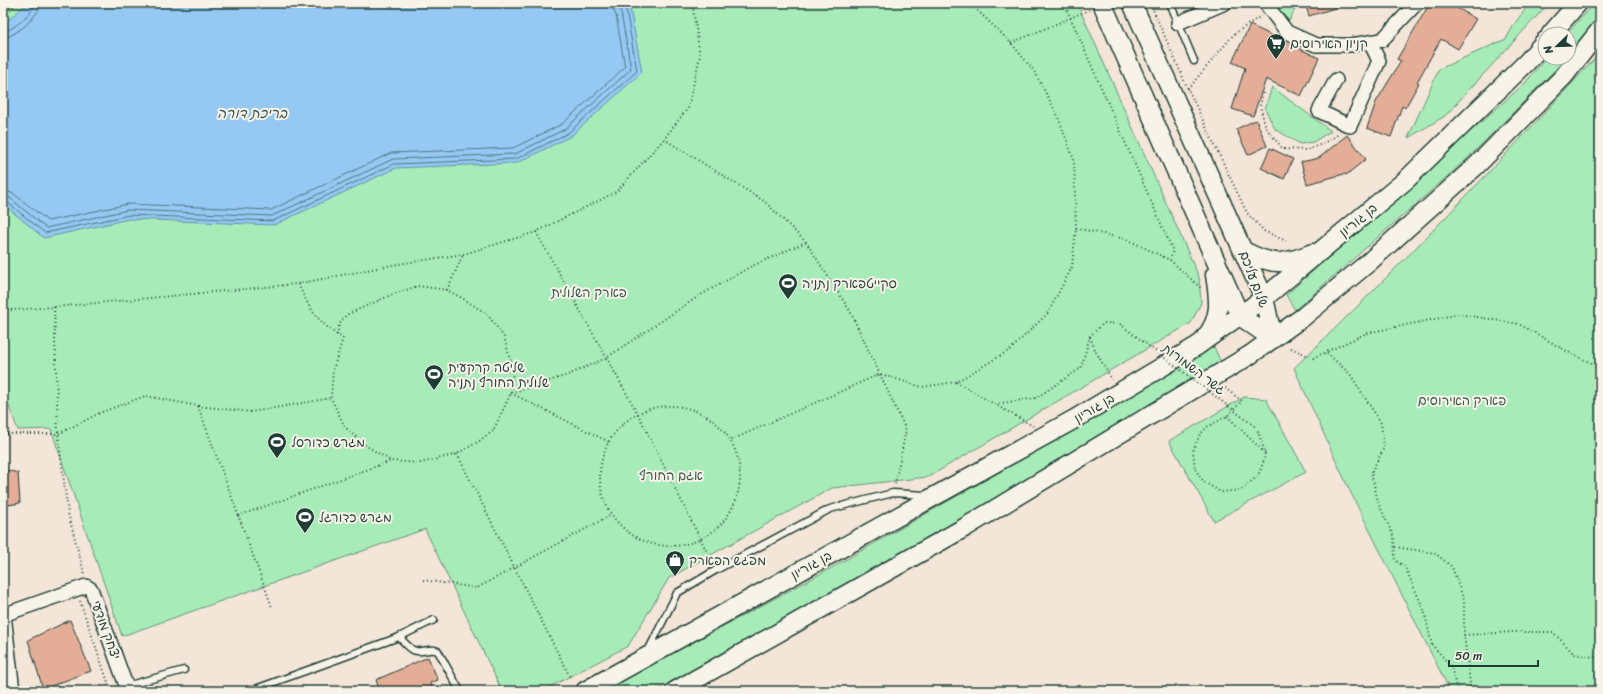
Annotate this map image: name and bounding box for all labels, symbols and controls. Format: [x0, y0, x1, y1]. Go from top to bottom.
north arrow [1537, 26, 1577, 66]
supermarket icon: קניון האירוסים [1265, 32, 1287, 60]
place label: קניון האירוסים [1290, 32, 1368, 55]
text: N [1538, 42, 1559, 58]
water label: בריכת דורה [217, 101, 288, 126]
street label: בן גוריון [1334, 197, 1382, 243]
street label: שלום עליכם [1233, 247, 1275, 311]
sports icon: סקייטפארק נתניה [777, 272, 799, 300]
place label: סקייטפארק נתניה [802, 272, 897, 295]
park label: פארק השלולית [550, 281, 627, 304]
street label: גשר השמורות [1156, 337, 1231, 401]
place label: שליטה קרקעית שלולית החורף נתניה [447, 356, 550, 394]
sports icon: שליטה קרקעית שלולית החורף נתניה [423, 363, 445, 391]
street label: בן גוריון [1069, 387, 1119, 429]
park label: פארק האירוסים [1418, 389, 1506, 412]
sports icon: מגרש כדורסל [266, 431, 288, 459]
place label: מגרש כדורסל [291, 431, 365, 454]
park label: אגם החורף [639, 464, 703, 487]
sports icon: מגרש כדורגל [294, 506, 316, 534]
place label: מגרש כדורגל [319, 506, 392, 529]
street label: בן גוריון [786, 544, 836, 586]
shop icon: מפגש הפארק [664, 549, 686, 577]
place label: מפגש הפארק [689, 549, 766, 572]
street label: יצחק מודעי [85, 597, 127, 663]
scale bar [1449, 642, 1538, 668]
text: 50 m [1455, 645, 1482, 667]

